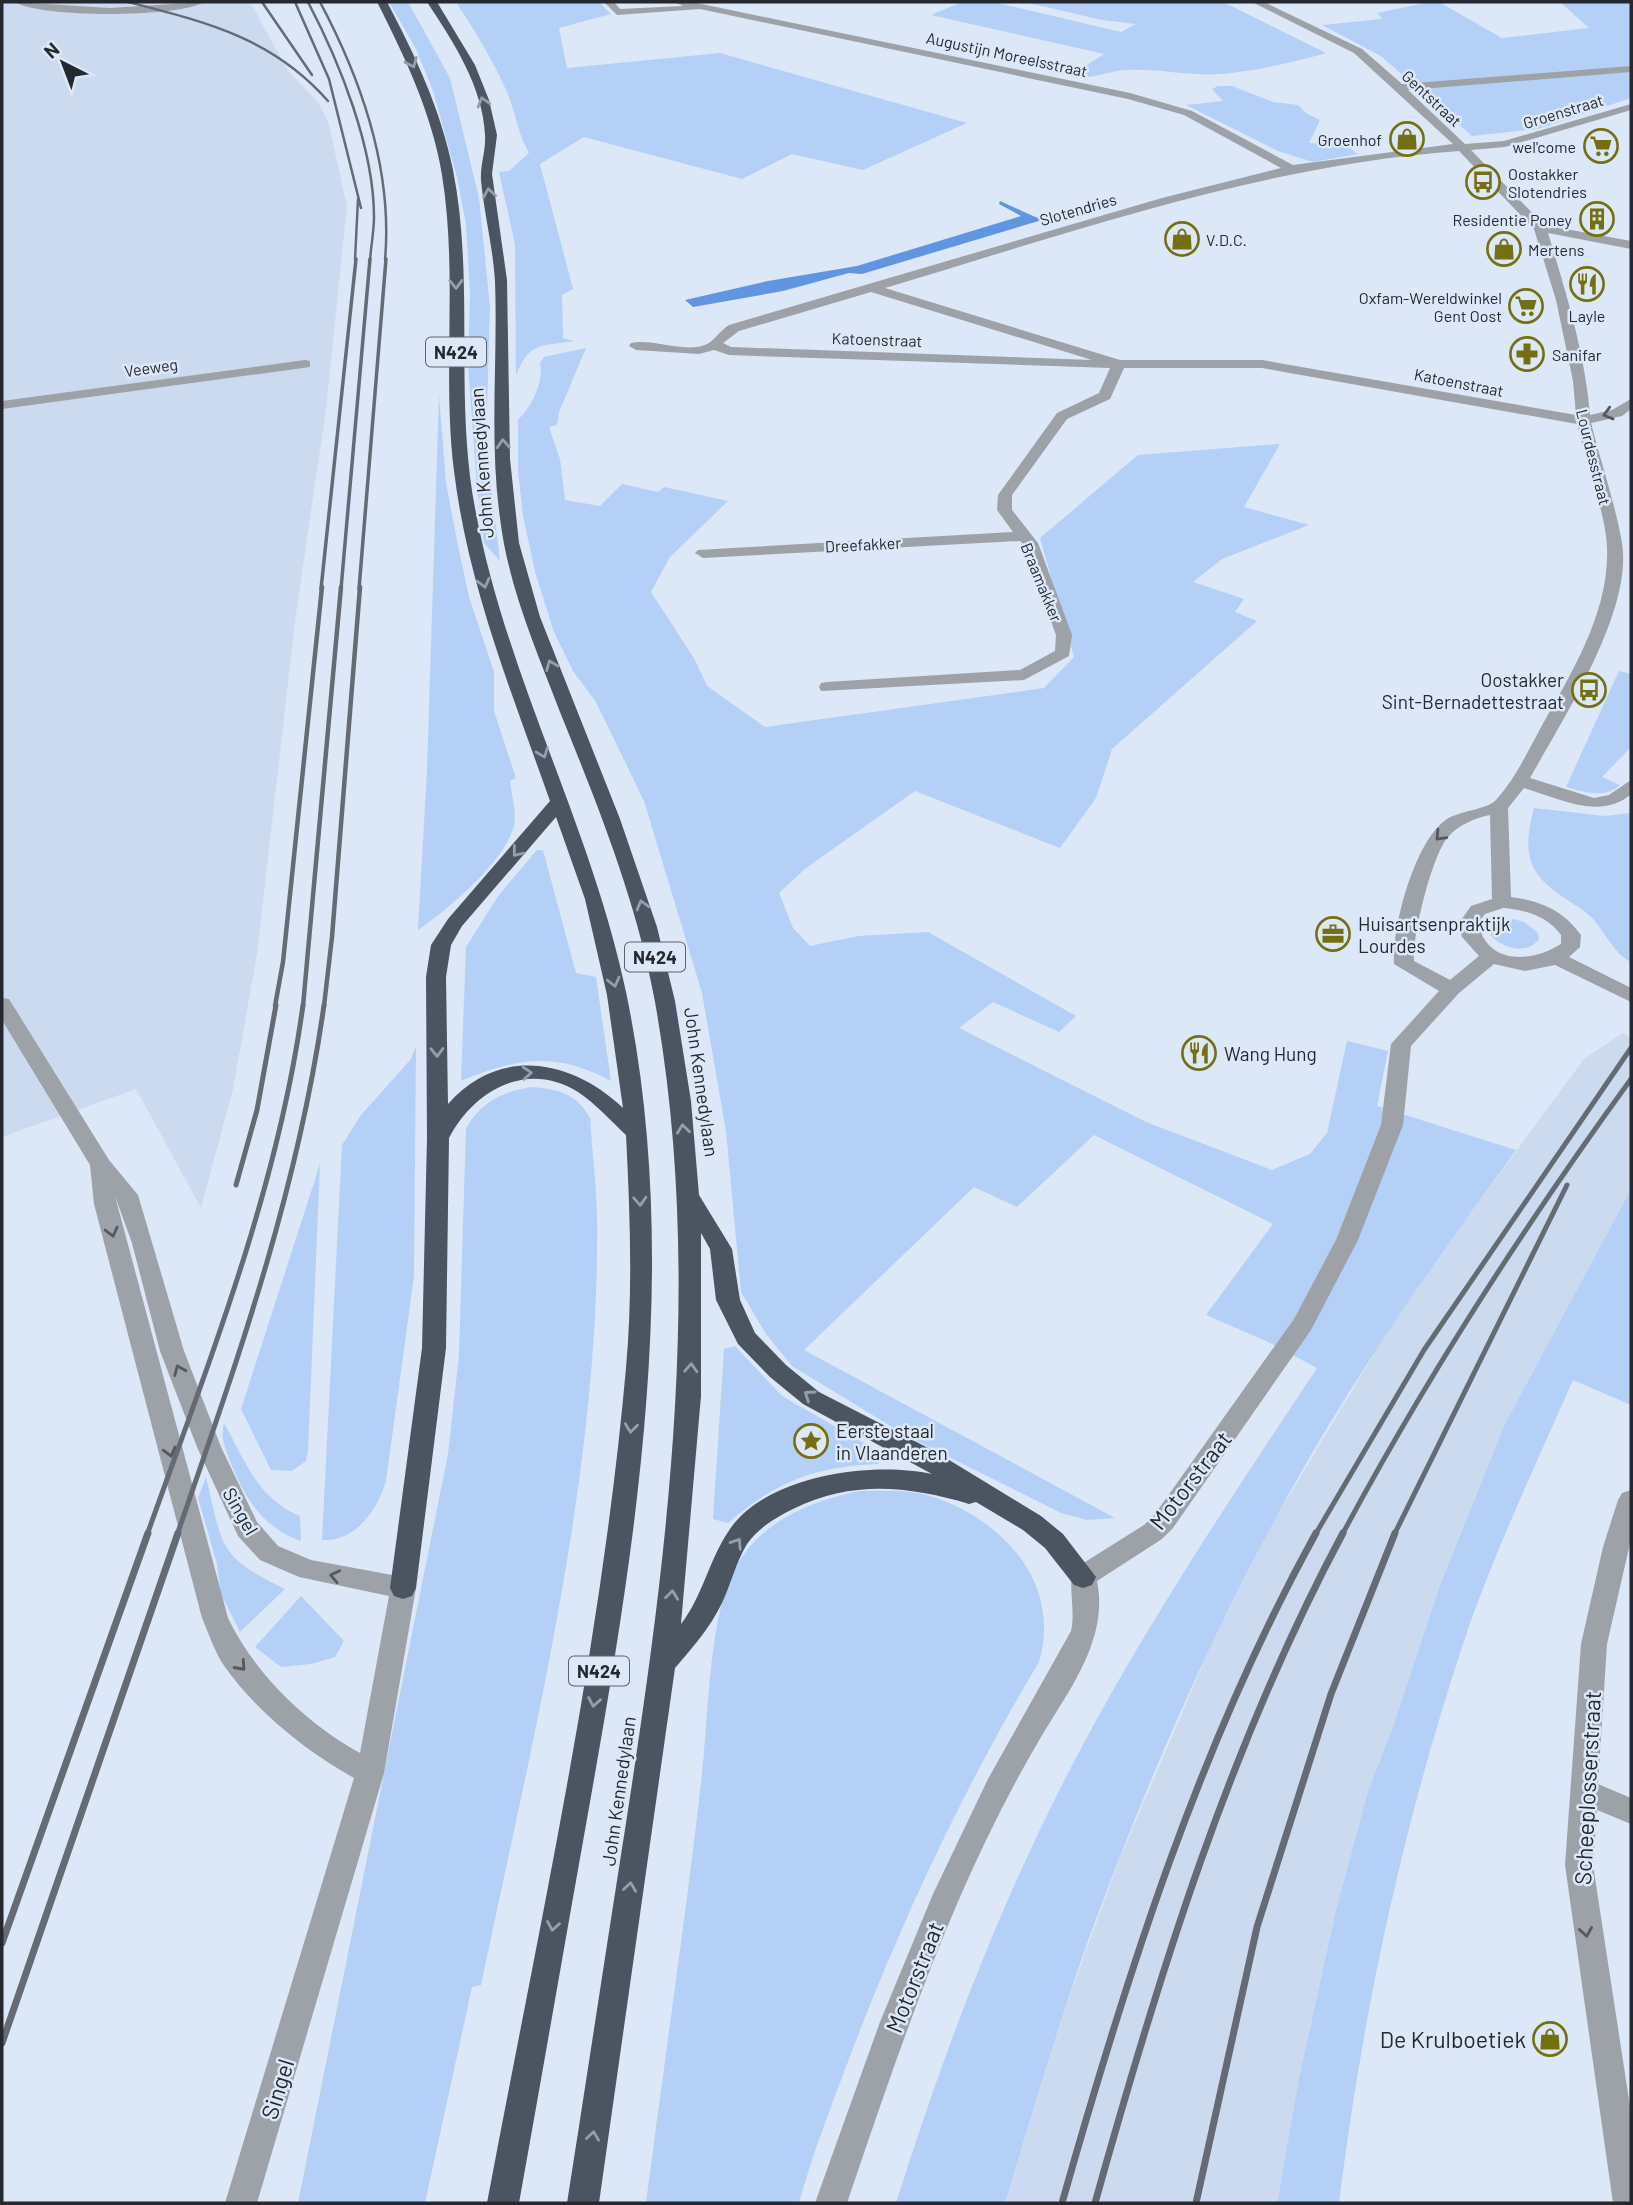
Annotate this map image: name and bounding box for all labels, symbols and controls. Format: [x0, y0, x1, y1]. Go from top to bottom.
north arrow [28, 28, 98, 98]
street label: Augustijn Moreelsstraat [925, 28, 1089, 80]
text: N [39, 37, 64, 63]
one-way arrow [404, 56, 418, 68]
street label: Gentstraat [1398, 66, 1466, 130]
street label: Groenstraat [1521, 90, 1605, 132]
one-way arrow [476, 96, 491, 108]
shop icon: Groenhof [1388, 120, 1426, 158]
supermarket icon: wel'come [1582, 127, 1620, 165]
place label: Groenhof [1318, 130, 1382, 149]
place label: wel'come [1513, 137, 1576, 156]
bus stop icon: Oostakker Slotendries [1464, 163, 1502, 201]
place label: Oostakker Slotendries [1508, 164, 1587, 201]
one-way arrow [482, 187, 497, 199]
street label: Slotendries [1037, 189, 1119, 229]
building icon: Residentie Poney [1578, 200, 1616, 238]
place label: Residentie Poney [1452, 210, 1573, 229]
shop icon: V.D.C. [1163, 220, 1201, 258]
place label: V.D.C. [1206, 230, 1247, 249]
shop icon: Mertens [1485, 230, 1523, 268]
place label: Mertens [1528, 240, 1584, 259]
restaurant icon: Layle [1568, 265, 1606, 303]
one-way arrow [448, 279, 463, 290]
supermarket icon: Oxfam-Wereldwinkel Gent Oost [1507, 287, 1545, 325]
place label: Oxfam-Wereldwinkel Gent Oost [1359, 288, 1502, 325]
place label: Layle [1569, 306, 1605, 325]
street label: Katoenstraat [831, 328, 923, 350]
pharmacy icon: Sanifar [1508, 335, 1546, 373]
road number: N424 [426, 338, 486, 366]
place label: Sanifar [1552, 345, 1602, 364]
street label: Veeweg [123, 354, 179, 380]
street label: Katoenstraat [1413, 364, 1505, 400]
street label: John Kennedylaan [464, 387, 498, 539]
one-way arrow [1603, 406, 1615, 421]
street label: Lourdesstraat [1573, 407, 1615, 507]
one-way arrow [496, 438, 511, 449]
street label: Dreefakker [824, 533, 902, 555]
street label: Braamakker [1018, 540, 1067, 625]
one-way arrow [476, 577, 490, 589]
one-way arrow [545, 659, 559, 671]
place label: Oostakker Sint-Bernadettestraat [1382, 668, 1564, 713]
bus stop icon: Oostakker Sint-Bernadettestraat [1570, 671, 1608, 709]
one-way arrow [535, 747, 549, 759]
one-way arrow [1436, 828, 1448, 841]
one-way arrow [513, 845, 526, 857]
one-way arrow [636, 899, 650, 911]
place label: Huisartsenpraktijk Lourdes [1358, 912, 1510, 957]
office icon: Huisartsenpraktijk Lourdes [1314, 915, 1352, 953]
road number: N424 [625, 942, 685, 972]
one-way arrow [606, 976, 621, 988]
street label: John Kennedylaan [680, 1006, 724, 1158]
restaurant icon: Wang Hung [1180, 1034, 1218, 1072]
place label: Wang Hung [1224, 1042, 1317, 1065]
one-way arrow [429, 1047, 445, 1057]
one-way arrow [522, 1065, 533, 1080]
one-way arrow [675, 1123, 690, 1134]
one-way arrow [633, 1196, 648, 1207]
one-way arrow [104, 1226, 118, 1238]
one-way arrow [683, 1362, 698, 1373]
one-way arrow [174, 1364, 188, 1376]
one-way arrow [804, 1391, 817, 1403]
place label: Eerste staal in Vlaanderen [836, 1419, 948, 1464]
place icon: Eerste staal in Vlaanderen [792, 1422, 830, 1460]
one-way arrow [623, 1423, 638, 1434]
street label: Motorstraat [1143, 1425, 1237, 1535]
one-way arrow [162, 1446, 176, 1458]
street label: Singel [218, 1483, 264, 1539]
one-way arrow [729, 1537, 742, 1550]
one-way arrow [330, 1569, 342, 1584]
one-way arrow [664, 1589, 679, 1601]
road number: N424 [569, 1656, 629, 1686]
one-way arrow [233, 1658, 246, 1671]
street label: Scheeplosserstraat [1568, 1690, 1606, 1886]
one-way arrow [587, 1696, 602, 1708]
street label: John Kennedylaan [596, 1715, 640, 1867]
one-way arrow [623, 1881, 638, 1892]
street label: Motorstraat [879, 1917, 949, 2037]
one-way arrow [546, 1920, 561, 1932]
one-way arrow [1579, 1926, 1594, 1938]
shop icon: De Krulboetiek [1531, 2020, 1569, 2058]
place label: De Krulboetiek [1380, 2025, 1526, 2053]
street label: Singel [255, 2055, 299, 2123]
one-way arrow [585, 2130, 600, 2142]

